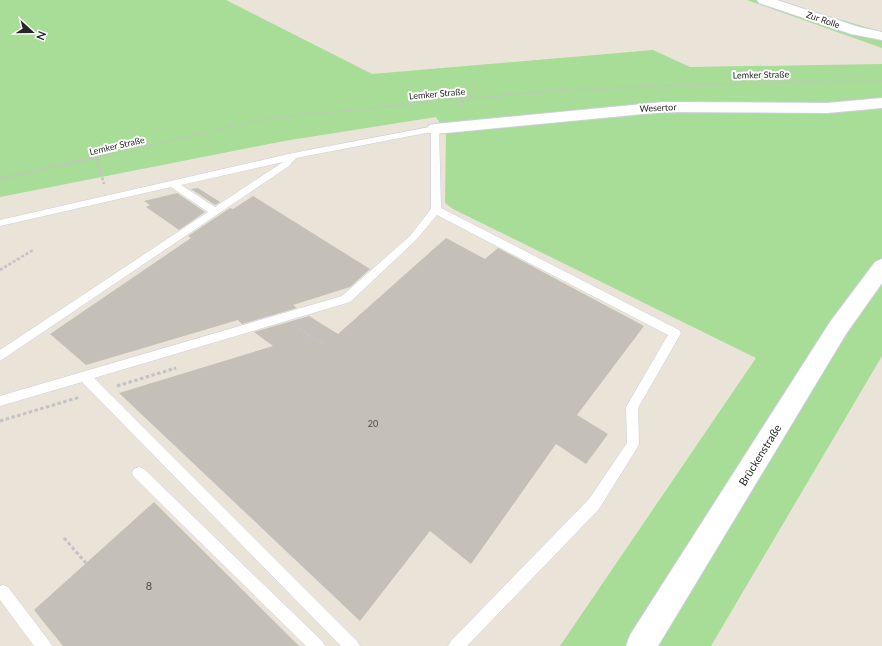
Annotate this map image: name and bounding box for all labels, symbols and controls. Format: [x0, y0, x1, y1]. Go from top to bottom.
street label: Zur Rolle [805, 9, 842, 31]
north arrow [12, 12, 52, 52]
text: N [34, 29, 49, 42]
street label: Lemker Straße [733, 69, 790, 80]
street label: Lemker Straße [408, 86, 466, 101]
street label: Wesertor [639, 101, 677, 114]
street label: Lemker Straße [88, 134, 146, 157]
house number: 20 [368, 418, 378, 429]
street label: Brückenstraße [736, 422, 784, 488]
house number: 8 [146, 579, 152, 592]

